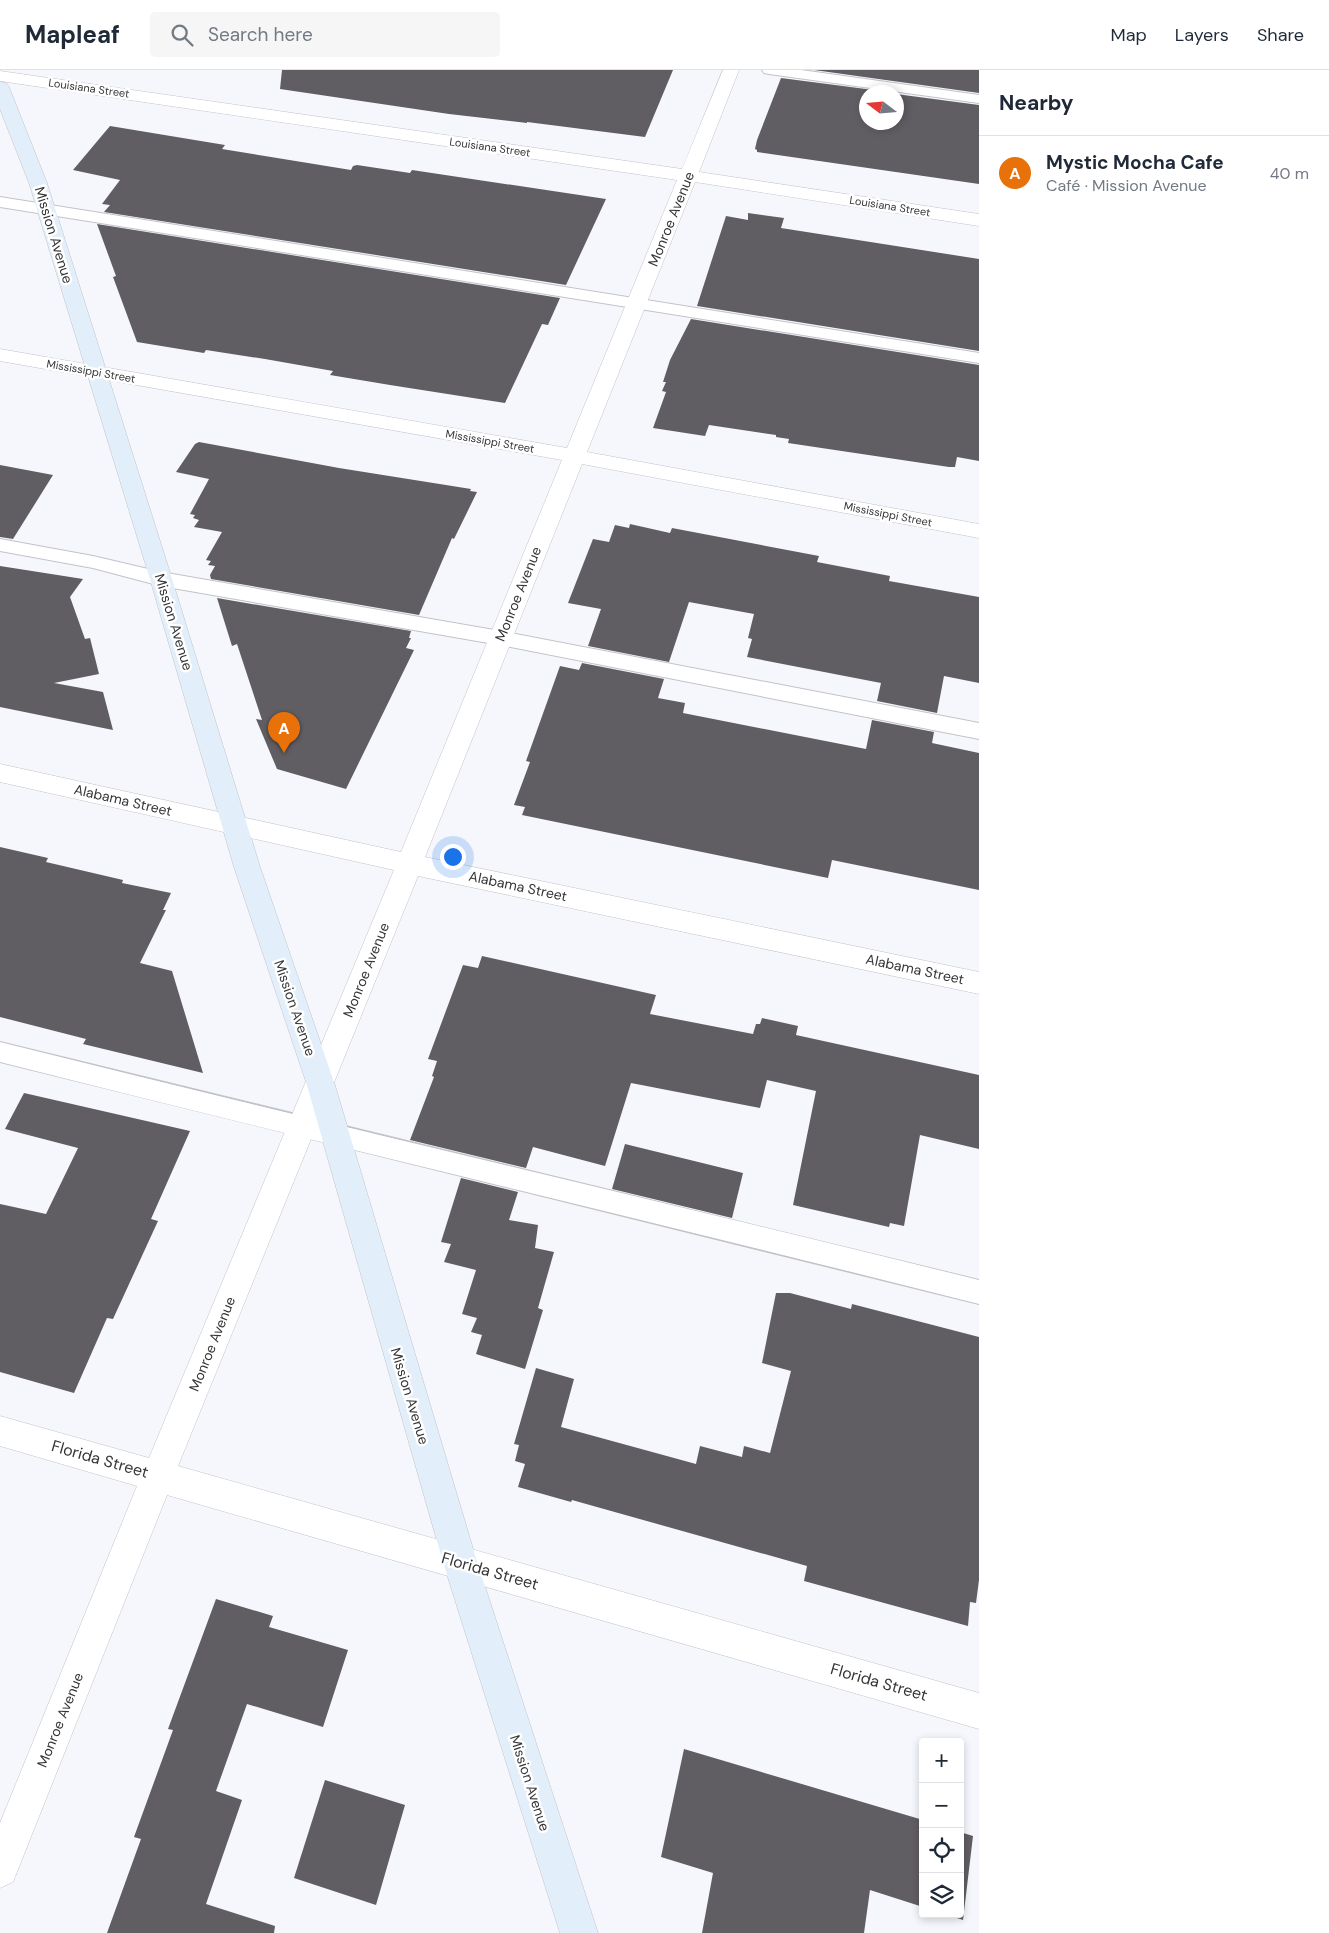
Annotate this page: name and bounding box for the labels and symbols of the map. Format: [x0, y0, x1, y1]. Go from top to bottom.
street label: Louisiana Street [48, 75, 130, 101]
north arrow [859, 85, 904, 130]
street label: Louisiana Street [449, 134, 531, 160]
street label: Monroe Avenue [644, 169, 698, 269]
street label: Mission Avenue [31, 184, 77, 286]
street label: Louisiana Street [849, 193, 931, 219]
street label: Mississippi Street [46, 356, 136, 386]
street label: Mississippi Street [445, 426, 535, 456]
street label: Mississippi Street [843, 499, 933, 529]
street label: Monroe Avenue [491, 544, 545, 644]
street label: Mission Avenue [151, 571, 197, 673]
pin: A [268, 712, 300, 753]
street label: Alabama Street [72, 780, 174, 820]
your location [440, 844, 466, 870]
street label: Alabama Street [467, 867, 569, 905]
street label: Monroe Avenue [339, 920, 393, 1020]
street label: Alabama Street [864, 950, 966, 988]
street label: Mission Avenue [270, 958, 320, 1058]
street label: Monroe Avenue [185, 1294, 239, 1394]
street label: Mission Avenue [387, 1345, 433, 1447]
street label: Florida Street [49, 1435, 151, 1483]
street label: Florida Street [439, 1547, 541, 1595]
street label: Florida Street [828, 1658, 930, 1706]
street label: Monroe Avenue [33, 1670, 87, 1770]
street label: Mission Avenue [506, 1733, 554, 1833]

